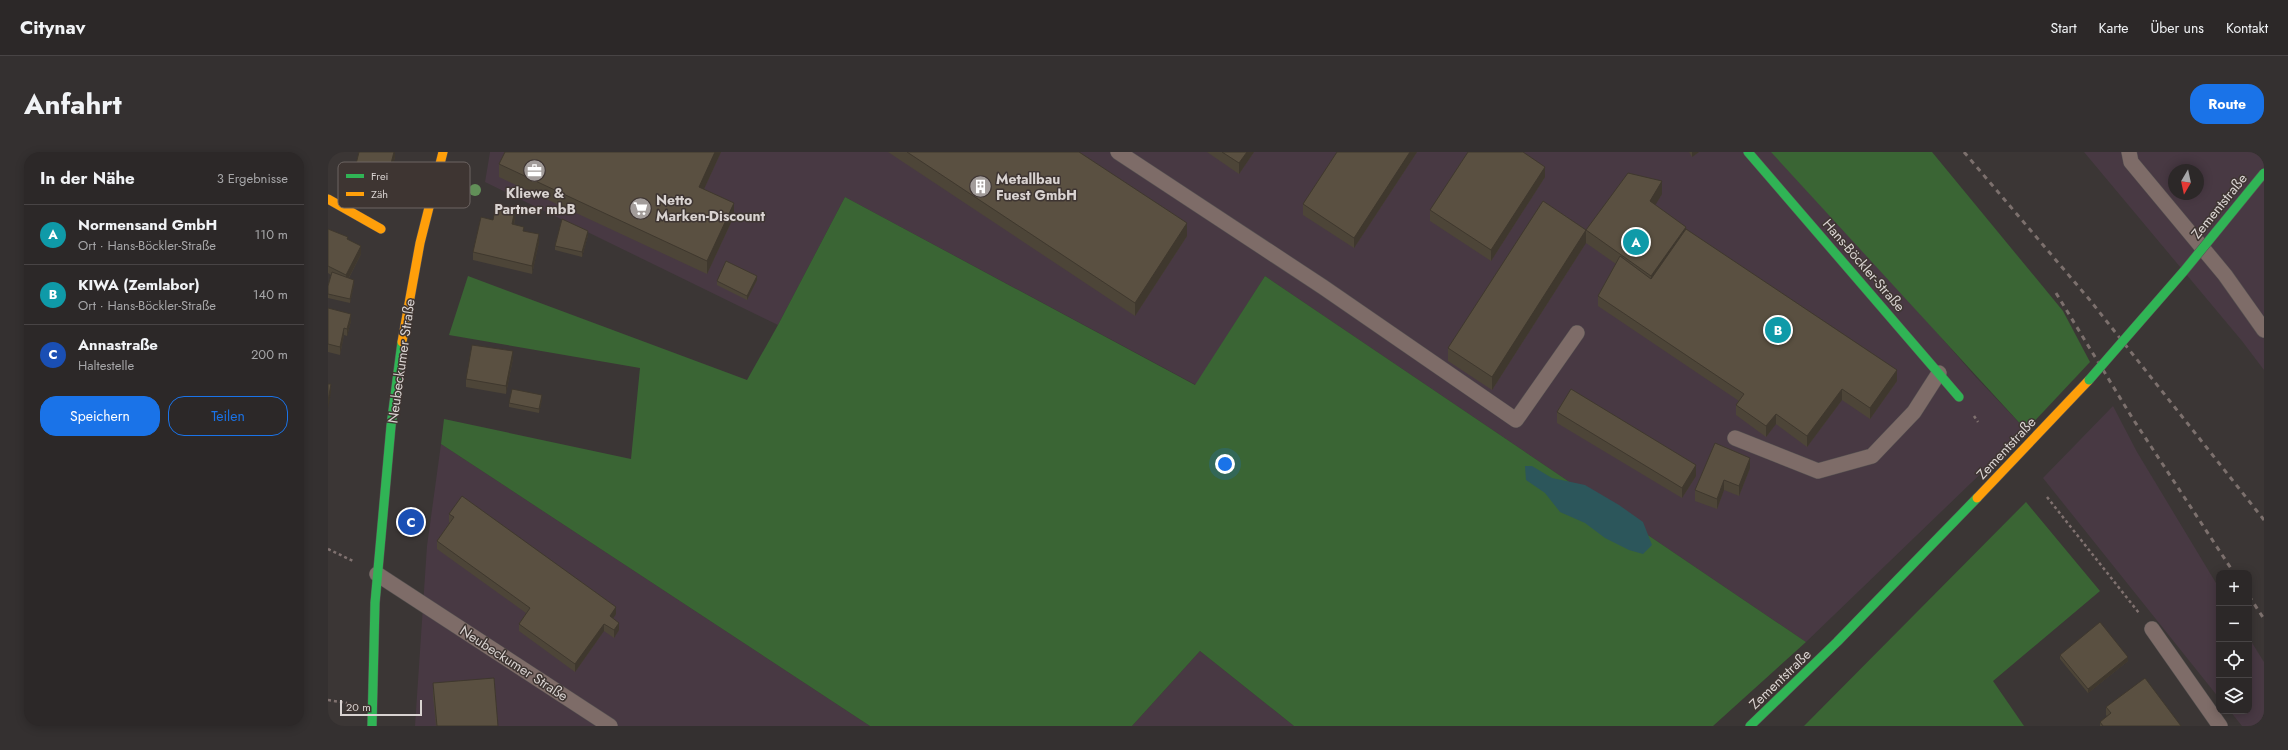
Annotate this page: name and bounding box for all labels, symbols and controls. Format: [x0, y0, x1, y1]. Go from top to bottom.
text: Citynav [20, 14, 86, 41]
text: Start [2051, 18, 2077, 38]
text: Karte [2099, 18, 2129, 38]
text: Über uns [2151, 18, 2204, 38]
text: Kontakt [2226, 18, 2268, 38]
text: Anfahrt [24, 84, 122, 125]
button: Route [2190, 84, 2264, 124]
office icon: Kliewe & Partner mbB [522, 158, 548, 184]
legend [338, 162, 470, 208]
north arrow [2168, 164, 2204, 200]
text: In der Nähe [40, 166, 135, 190]
text: Frei [371, 168, 389, 184]
text: 3 Ergebnisse [217, 169, 288, 188]
place label: Metallbau Fuest GmbH [996, 169, 1077, 205]
street label: Zementstraße [2186, 169, 2252, 243]
building icon: Metallbau Fuest GmbH [967, 174, 993, 200]
place label: Kliewe & Partner mbB [494, 183, 576, 219]
text: Zäh [371, 186, 388, 202]
place label: Netto Marken-Discount [656, 190, 766, 226]
supermarket icon: Netto Marken-Discount [628, 195, 654, 221]
text: Normensand GmbH [78, 214, 217, 236]
street label: Hans-Böckler-Straße [1818, 214, 1910, 316]
text: A [48, 225, 58, 244]
text: 110 m [254, 225, 288, 244]
pin: A [1623, 227, 1649, 257]
text: Ort · Hans-Böckler-Straße [78, 236, 216, 255]
text: KIWA (Zemlabor) [78, 274, 200, 296]
text: B [49, 285, 57, 304]
text: 140 m [253, 285, 288, 304]
text: Ort · Hans-Böckler-Straße [78, 296, 216, 315]
street label: Neubeckumer Straße [382, 297, 420, 425]
pin: B [1765, 315, 1791, 345]
text: Annastraße [78, 334, 158, 356]
text: C [48, 345, 58, 364]
text: 200 m [251, 345, 288, 364]
text: Haltestelle [78, 356, 134, 375]
button: Speichern [40, 396, 160, 436]
button: Teilen [168, 396, 288, 436]
street label: Zementstraße [1972, 412, 2040, 484]
your location [1215, 454, 1235, 474]
pin: C [398, 507, 424, 537]
map controls [2216, 570, 2252, 714]
button: + [2216, 570, 2252, 606]
button: − [2216, 606, 2252, 642]
street label: Neubeckumer Straße [456, 620, 572, 706]
button: locate [2216, 642, 2252, 678]
street label: Zementstraße [1745, 644, 1815, 714]
button: layers [2216, 678, 2252, 714]
scale bar [340, 698, 422, 717]
text: 20 m [346, 699, 371, 715]

